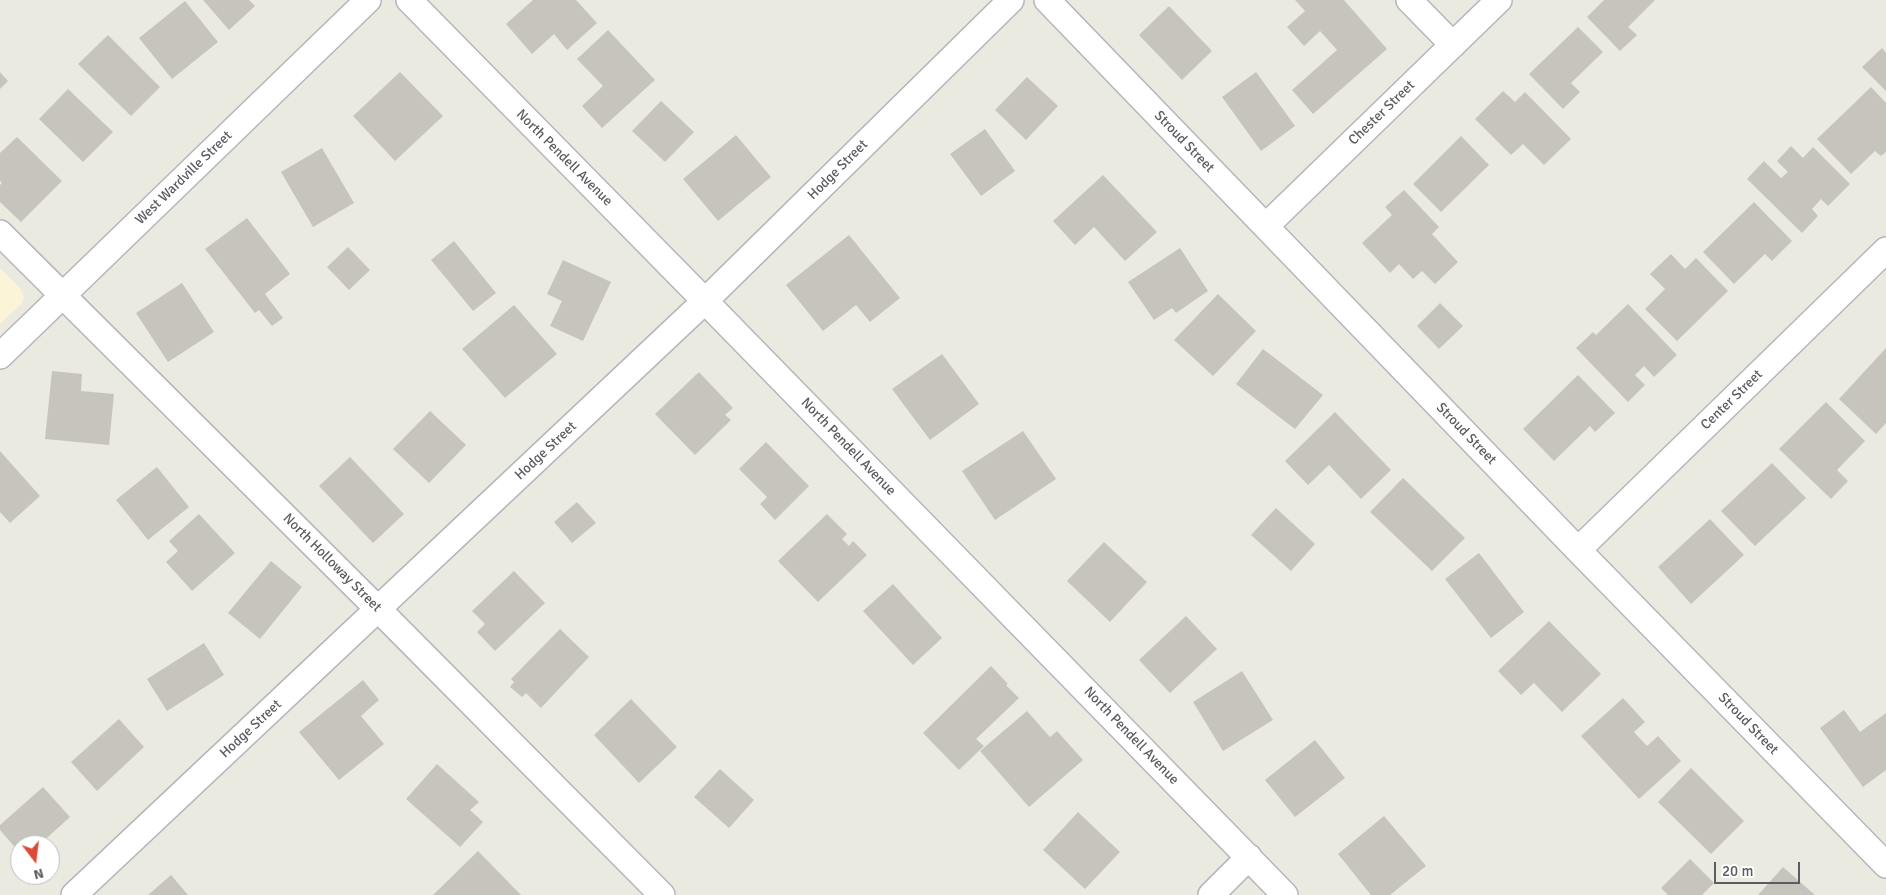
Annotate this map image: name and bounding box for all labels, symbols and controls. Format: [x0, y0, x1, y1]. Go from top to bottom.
street label: Chester Street [1345, 77, 1419, 149]
street label: North Pendell Avenue [512, 106, 616, 210]
street label: Stroud Street [1150, 108, 1218, 176]
street label: West Wardville Street [132, 128, 236, 228]
street label: Hodge Street [804, 136, 872, 204]
street label: Center Street [1698, 366, 1766, 434]
street label: North Pendell Avenue [797, 395, 899, 499]
street label: Stroud Street [1432, 400, 1500, 468]
street label: Hodge Street [512, 418, 580, 484]
street label: North Holloway Street [279, 510, 385, 616]
street label: North Pendell Avenue [1080, 684, 1182, 788]
street label: Stroud Street [1714, 690, 1782, 758]
street label: Hodge Street [217, 696, 285, 762]
north arrow [10, 835, 60, 885]
scale bar [1716, 852, 1802, 884]
text: 20 m [1722, 862, 1753, 880]
text: N [32, 865, 46, 883]

